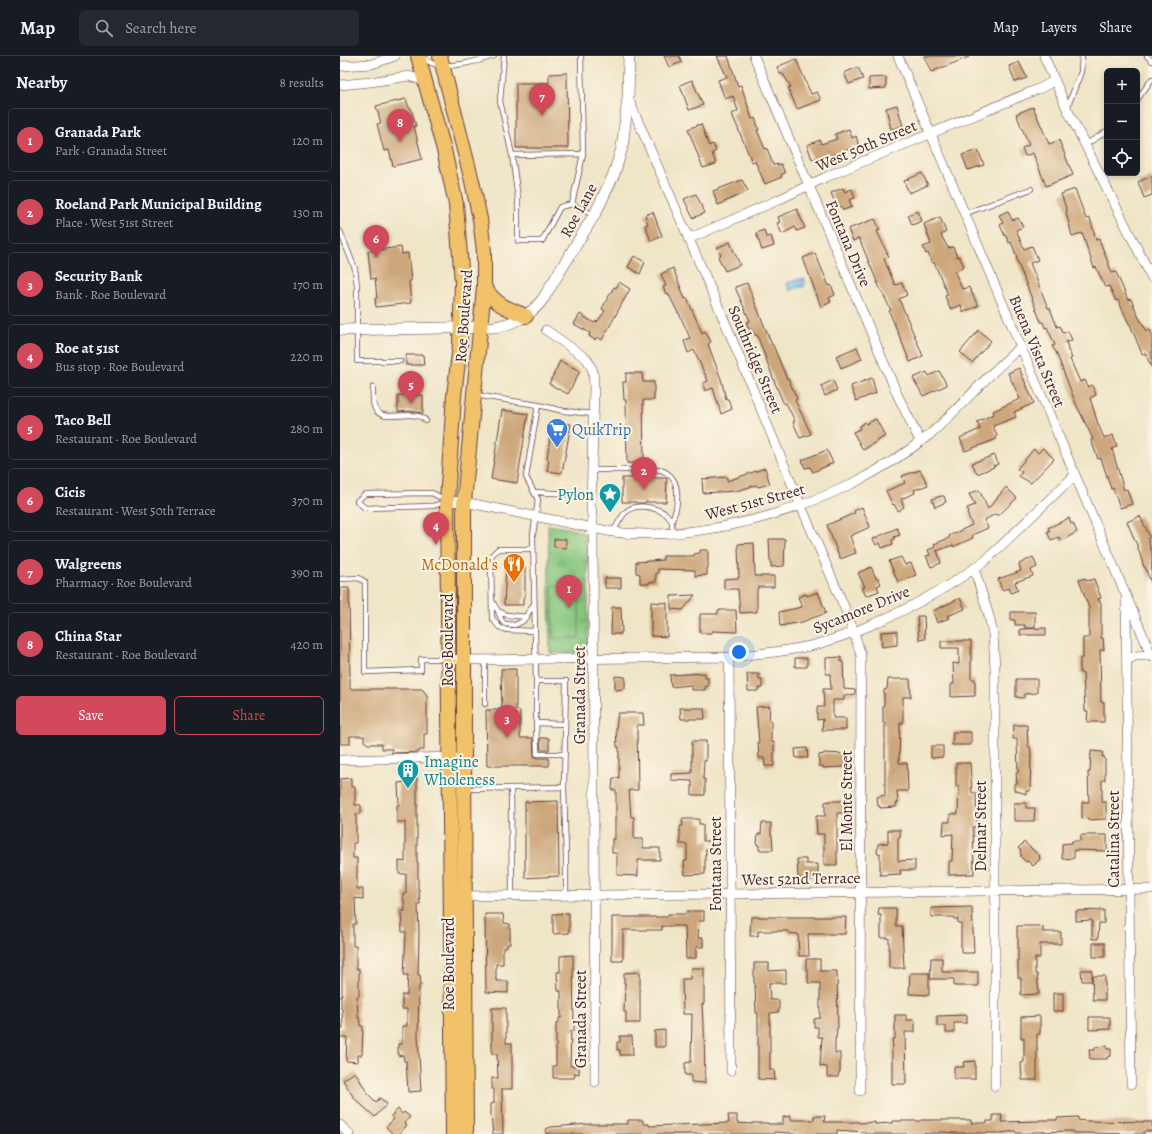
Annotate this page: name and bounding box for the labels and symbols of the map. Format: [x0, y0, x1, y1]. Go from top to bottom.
pin: 7 [529, 83, 555, 116]
pin: 8 [387, 109, 413, 142]
street label: West 50th Street [812, 115, 920, 177]
street label: Roe Lane [555, 179, 603, 242]
street label: Fontana Drive [820, 197, 876, 290]
pin: 6 [363, 225, 389, 258]
street label: Roe Boulevard [450, 268, 478, 364]
street label: Buena Vista Street [1003, 292, 1071, 411]
street label: Southridge Street [722, 302, 788, 417]
pin: 5 [398, 371, 424, 404]
supermarket icon: QuikTrip [544, 416, 570, 449]
place label: QuikTrip [572, 419, 631, 441]
pin: 2 [631, 457, 657, 490]
street label: West 51st Street [702, 478, 808, 526]
place icon: Pylon [597, 481, 623, 514]
place label: Pylon [557, 484, 594, 506]
pin: 4 [423, 512, 449, 545]
restaurant icon: McDonald's [501, 551, 527, 584]
place label: McDonald's [421, 554, 498, 576]
pin: 1 [556, 575, 582, 608]
street label: Sycamore Drive [810, 581, 913, 639]
street label: Roe Boulevard [437, 593, 459, 687]
your location [729, 642, 749, 662]
street label: Granada Street [569, 646, 591, 744]
pin: 3 [494, 705, 520, 738]
street label: El Monte Street [836, 750, 858, 852]
place label: Imagine Wholeness [423, 751, 495, 791]
building icon: Imagine Wholeness [395, 757, 421, 790]
street label: Delmar Street [970, 780, 992, 872]
street label: Catalina Street [1103, 790, 1125, 888]
street label: Fontana Street [705, 816, 727, 912]
street label: West 52nd Terrace [740, 867, 861, 891]
street label: Roe Boulevard [438, 917, 460, 1011]
street label: Granada Street [570, 970, 592, 1068]

